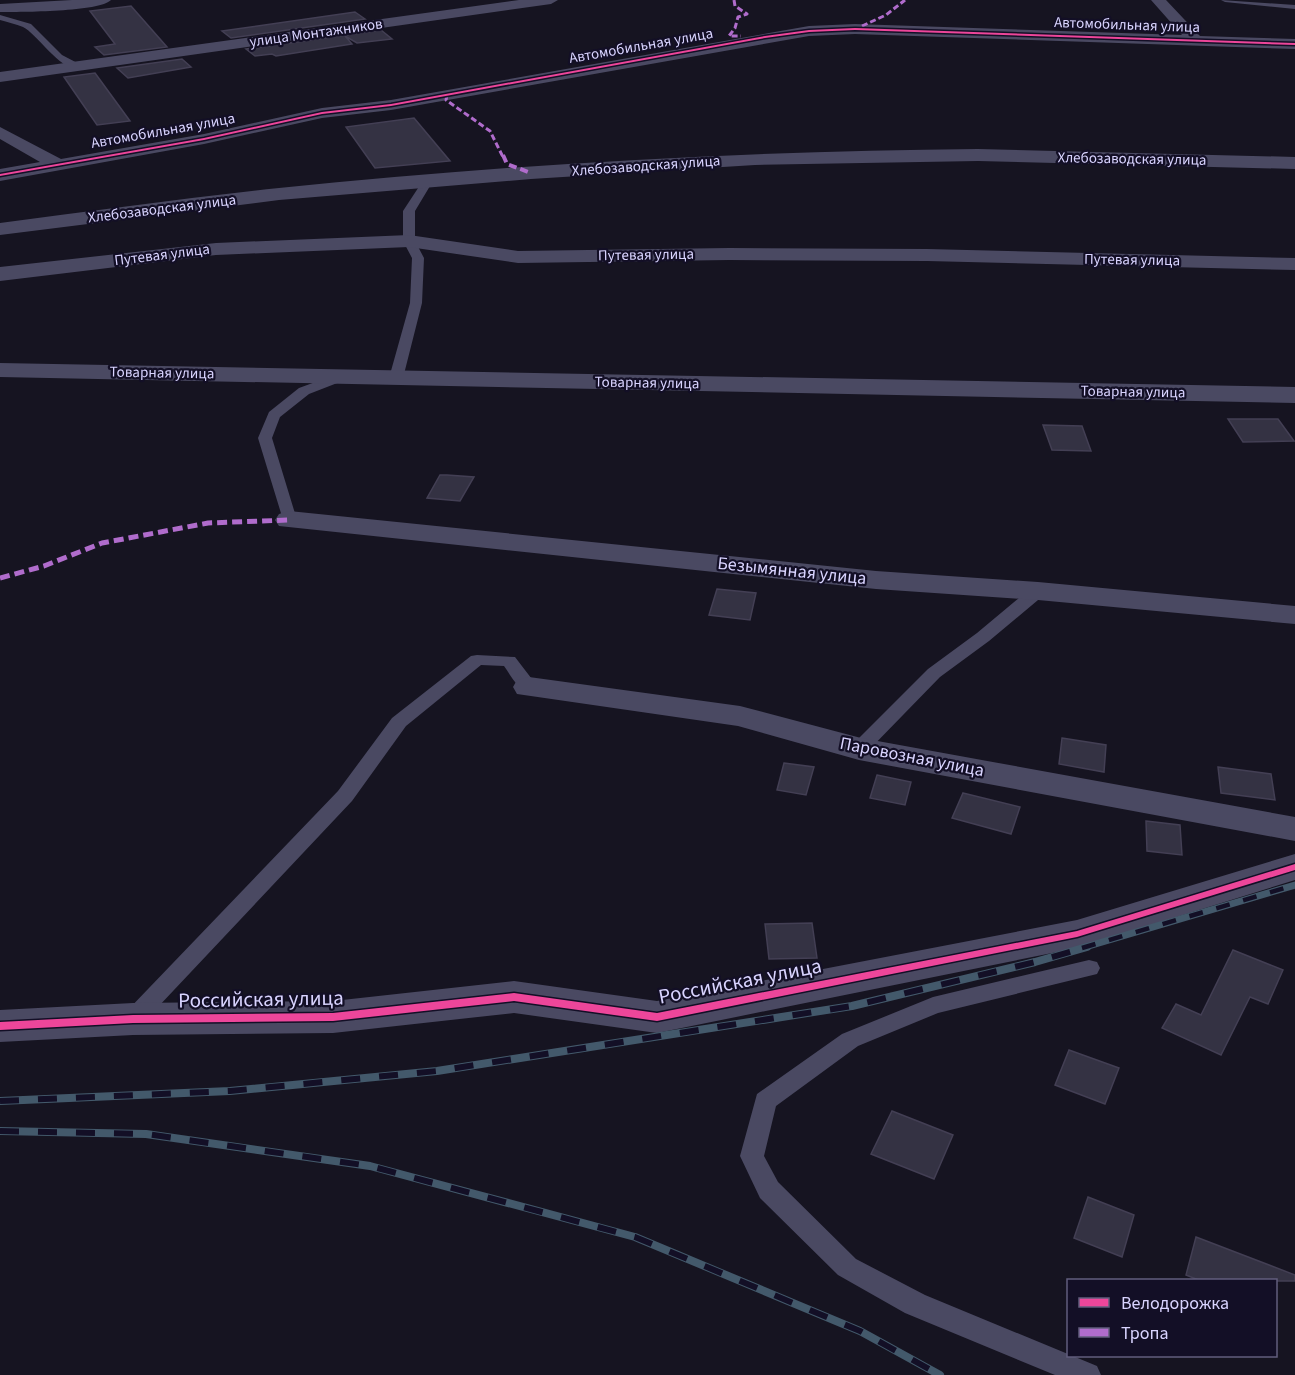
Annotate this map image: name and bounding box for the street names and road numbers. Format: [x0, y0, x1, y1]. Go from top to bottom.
street label: Автомобильная улица [1054, 12, 1200, 38]
street label: улица Монтажников [248, 13, 384, 53]
street label: Автомобильная улица [567, 23, 715, 69]
street label: Автомобильная улица [89, 108, 237, 154]
street label: Хлебозаводская улица [1057, 147, 1207, 171]
street label: Хлебозаводская улица [571, 150, 721, 182]
street label: Хлебозаводская улица [87, 189, 237, 229]
street label: Путевая улица [113, 239, 211, 271]
street label: Путевая улица [598, 244, 694, 266]
street label: Путевая улица [1084, 249, 1180, 271]
street label: Товарная улица [109, 362, 215, 384]
street label: Товарная улица [594, 372, 700, 394]
street label: Товарная улица [1080, 381, 1186, 403]
street label: Безымянная улица [716, 551, 868, 591]
street label: Паровозная улица [838, 731, 986, 783]
street label: Российская улица [656, 950, 824, 1012]
street label: Российская улица [178, 983, 344, 1015]

